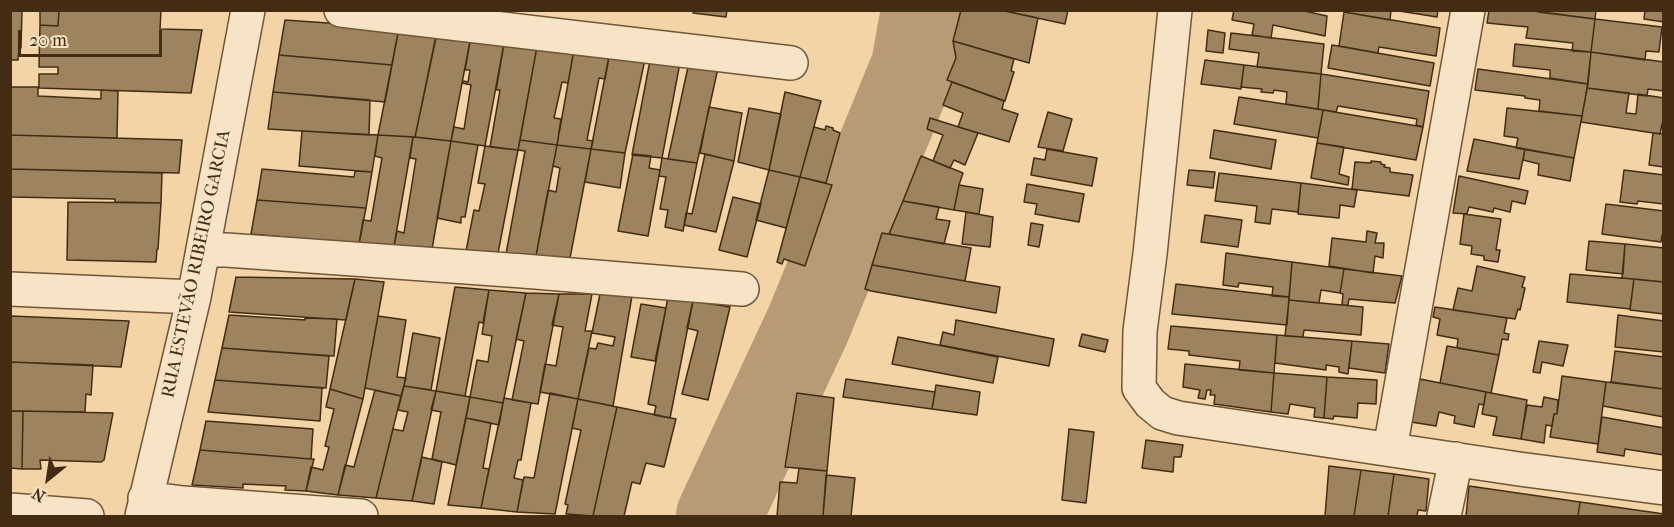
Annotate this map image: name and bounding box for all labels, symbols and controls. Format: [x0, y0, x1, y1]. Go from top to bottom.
scale bar [21, 18, 165, 56]
text: 20 m [29, 30, 67, 51]
street label: RUA ESTEVÃO RIBEIRO GARCIA [158, 128, 236, 400]
north arrow [18, 449, 78, 509]
text: N [29, 484, 49, 506]

